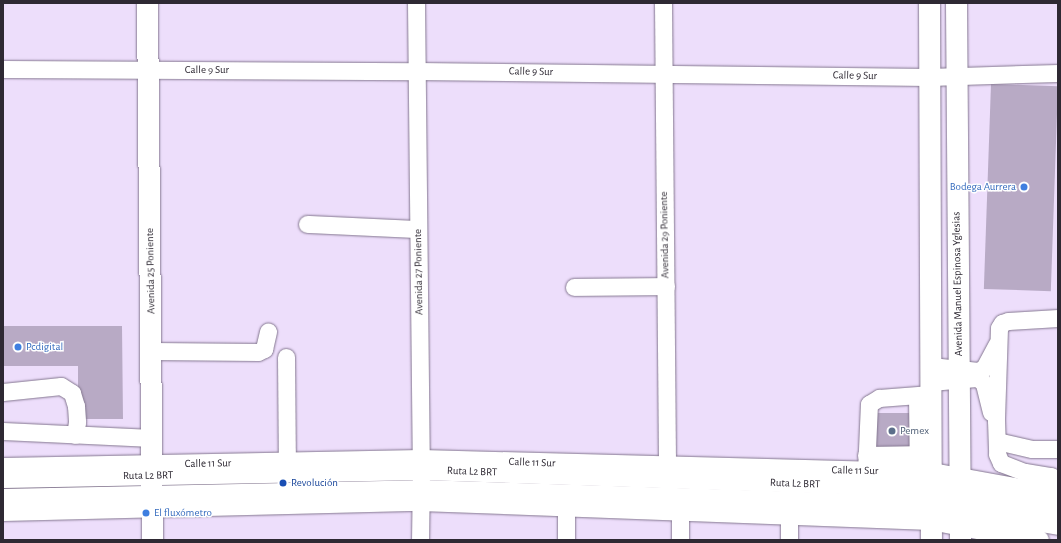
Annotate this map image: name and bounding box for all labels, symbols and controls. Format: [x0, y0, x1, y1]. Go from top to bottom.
street label: Calle 9 Sur [185, 63, 229, 77]
street label: Calle 9 Sur [509, 65, 553, 79]
street label: Calle 9 Sur [833, 69, 877, 83]
place label: Bodega Aurrera [950, 180, 1016, 194]
marker: Bodega Aurrera [1019, 182, 1029, 192]
street label: Avenida 29 Poniente [658, 192, 672, 278]
street label: Avenida Manuel Espinosa Yglesias [950, 212, 966, 356]
street label: Avenida 25 Poniente [144, 228, 158, 314]
street label: Avenida 27 Poniente [412, 229, 426, 315]
place label: Pcdigital [26, 340, 63, 354]
marker: Pcdigital [13, 342, 23, 352]
place label: Pemex [900, 424, 929, 438]
marker: Pemex [887, 426, 897, 436]
street label: Calle 11 Sur [508, 456, 556, 470]
street label: Calle 11 Sur [185, 457, 231, 471]
street label: Calle 11 Sur [832, 464, 878, 478]
street label: Ruta L2 BRT [447, 465, 497, 479]
street label: Ruta L2 BRT [123, 469, 173, 483]
place label: Revolución [291, 476, 338, 490]
street label: Ruta L2 BRT [770, 477, 820, 491]
marker: Revolución [278, 478, 288, 488]
place label: El fluxómetro [154, 506, 212, 520]
marker: El fluxómetro [141, 508, 151, 518]

